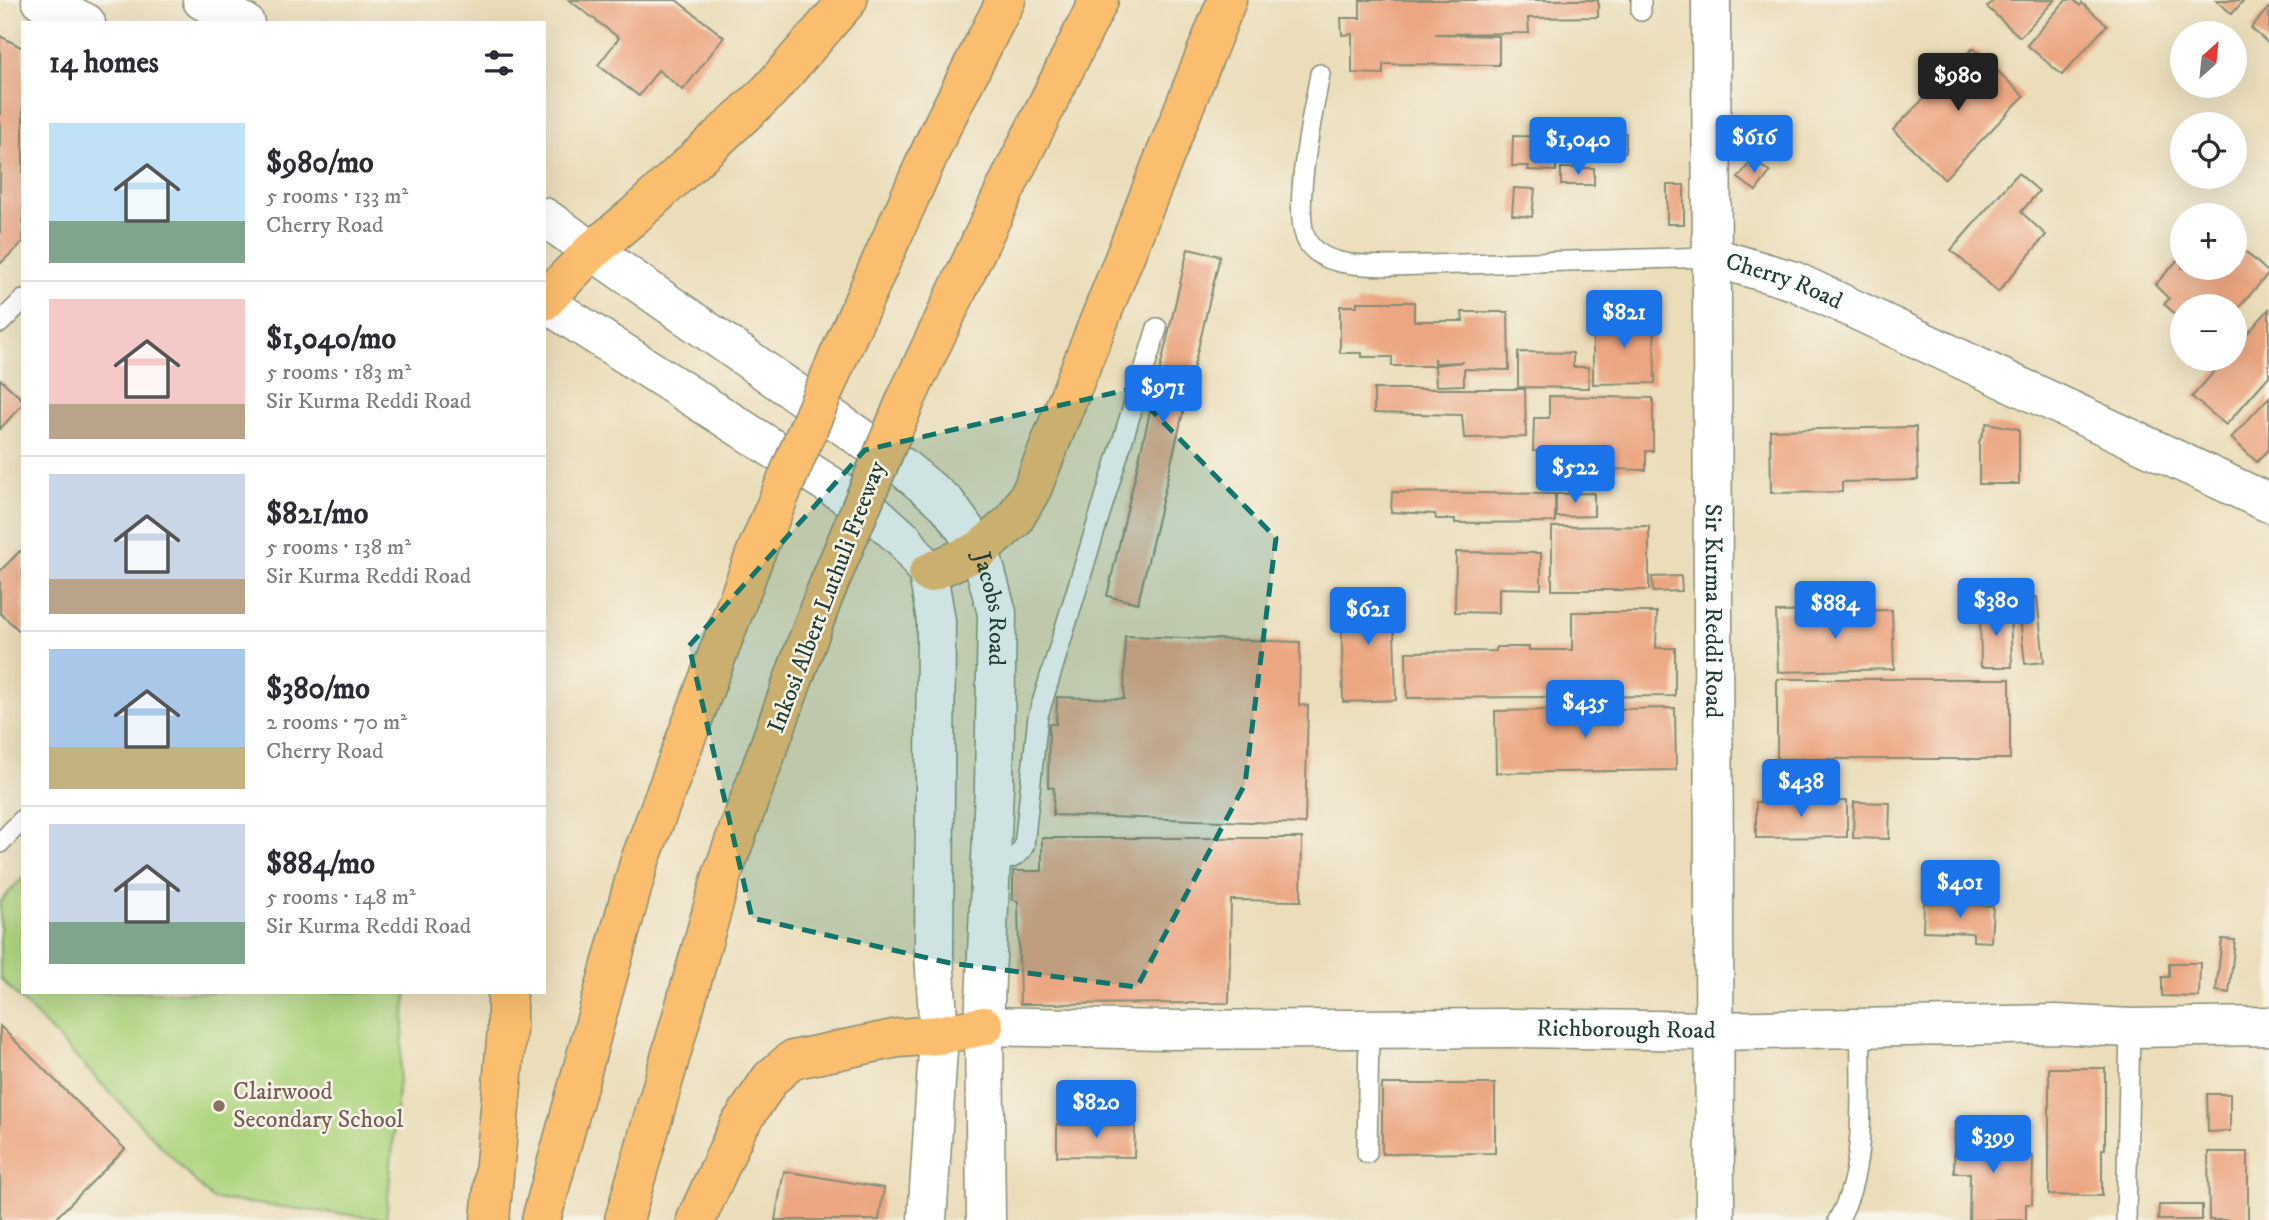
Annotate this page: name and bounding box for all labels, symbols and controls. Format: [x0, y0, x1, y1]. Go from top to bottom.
north arrow [2170, 21, 2247, 98]
map controls [2170, 21, 2247, 371]
icon: filters [480, 44, 518, 82]
text: 14 homes [49, 45, 159, 82]
pin: $980 [1917, 54, 1999, 113]
text: $980 [1934, 61, 1982, 90]
button: locate [2170, 112, 2247, 189]
pin: $616 [1713, 116, 1795, 175]
pin: $1,040 [1521, 118, 1635, 177]
text: $616 [1732, 123, 1776, 152]
text: $1,040 [1545, 125, 1611, 154]
text: $980/mo [266, 145, 374, 182]
icon: home [105, 151, 189, 235]
text: 5 rooms · 133 m² [266, 182, 408, 211]
button: + [2170, 203, 2247, 280]
text: Cherry Road [266, 211, 383, 240]
street label: Cherry Road [1722, 247, 1847, 317]
pin: $821 [1583, 290, 1665, 350]
button: − [2170, 294, 2247, 371]
text: $821 [1602, 298, 1646, 327]
text: $1,040/mo [266, 321, 396, 358]
icon: home [105, 327, 189, 411]
text: 5 rooms · 183 m² [266, 358, 411, 387]
pin: $971 [1122, 366, 1204, 425]
text: $971 [1141, 373, 1185, 402]
text: Sir Kurma Reddi Road [266, 387, 471, 416]
pin: $522 [1534, 446, 1616, 505]
text: $522 [1552, 453, 1598, 482]
street label: Inkosi Albert Luthuli Freeway [761, 456, 893, 737]
text: $821/mo [266, 496, 368, 533]
icon: home [105, 502, 189, 586]
street label: Sir Kurma Reddi Road [1698, 504, 1728, 718]
text: 5 rooms · 138 m² [266, 533, 411, 562]
street label: Jacobs Road [966, 547, 1012, 666]
text: Sir Kurma Reddi Road [266, 562, 471, 591]
pin: $380 [1955, 578, 2037, 638]
pin: $884 [1794, 582, 1876, 641]
text: $380 [1973, 586, 2019, 615]
pin: $621 [1327, 588, 1409, 647]
text: $884 [1811, 589, 1859, 618]
text: $621 [1346, 595, 1390, 624]
text: $380/mo [266, 671, 370, 708]
icon: home [105, 677, 189, 761]
pin: $435 [1544, 680, 1626, 740]
text: $435 [1562, 688, 1608, 717]
text: 2 rooms · 70 m² [266, 708, 407, 737]
text: Cherry Road [266, 737, 383, 766]
pin: $438 [1760, 760, 1842, 819]
text: $438 [1778, 767, 1824, 796]
text: $884/mo [266, 846, 375, 883]
icon: home [105, 852, 189, 936]
pin: $401 [1919, 860, 2001, 920]
text: $401 [1937, 868, 1983, 897]
text: 5 rooms · 148 m² [266, 883, 416, 912]
text: Sir Kurma Reddi Road [266, 912, 471, 941]
street label: Richborough Road [1536, 1013, 1716, 1046]
place label: Clairwood Secondary School [233, 1077, 404, 1135]
pin: $820 [1055, 1080, 1137, 1140]
text: $820 [1072, 1088, 1120, 1117]
marker: Clairwood Secondary School [211, 1098, 227, 1114]
pin: $399 [1952, 1116, 2034, 1175]
text: $399 [1971, 1123, 2015, 1152]

